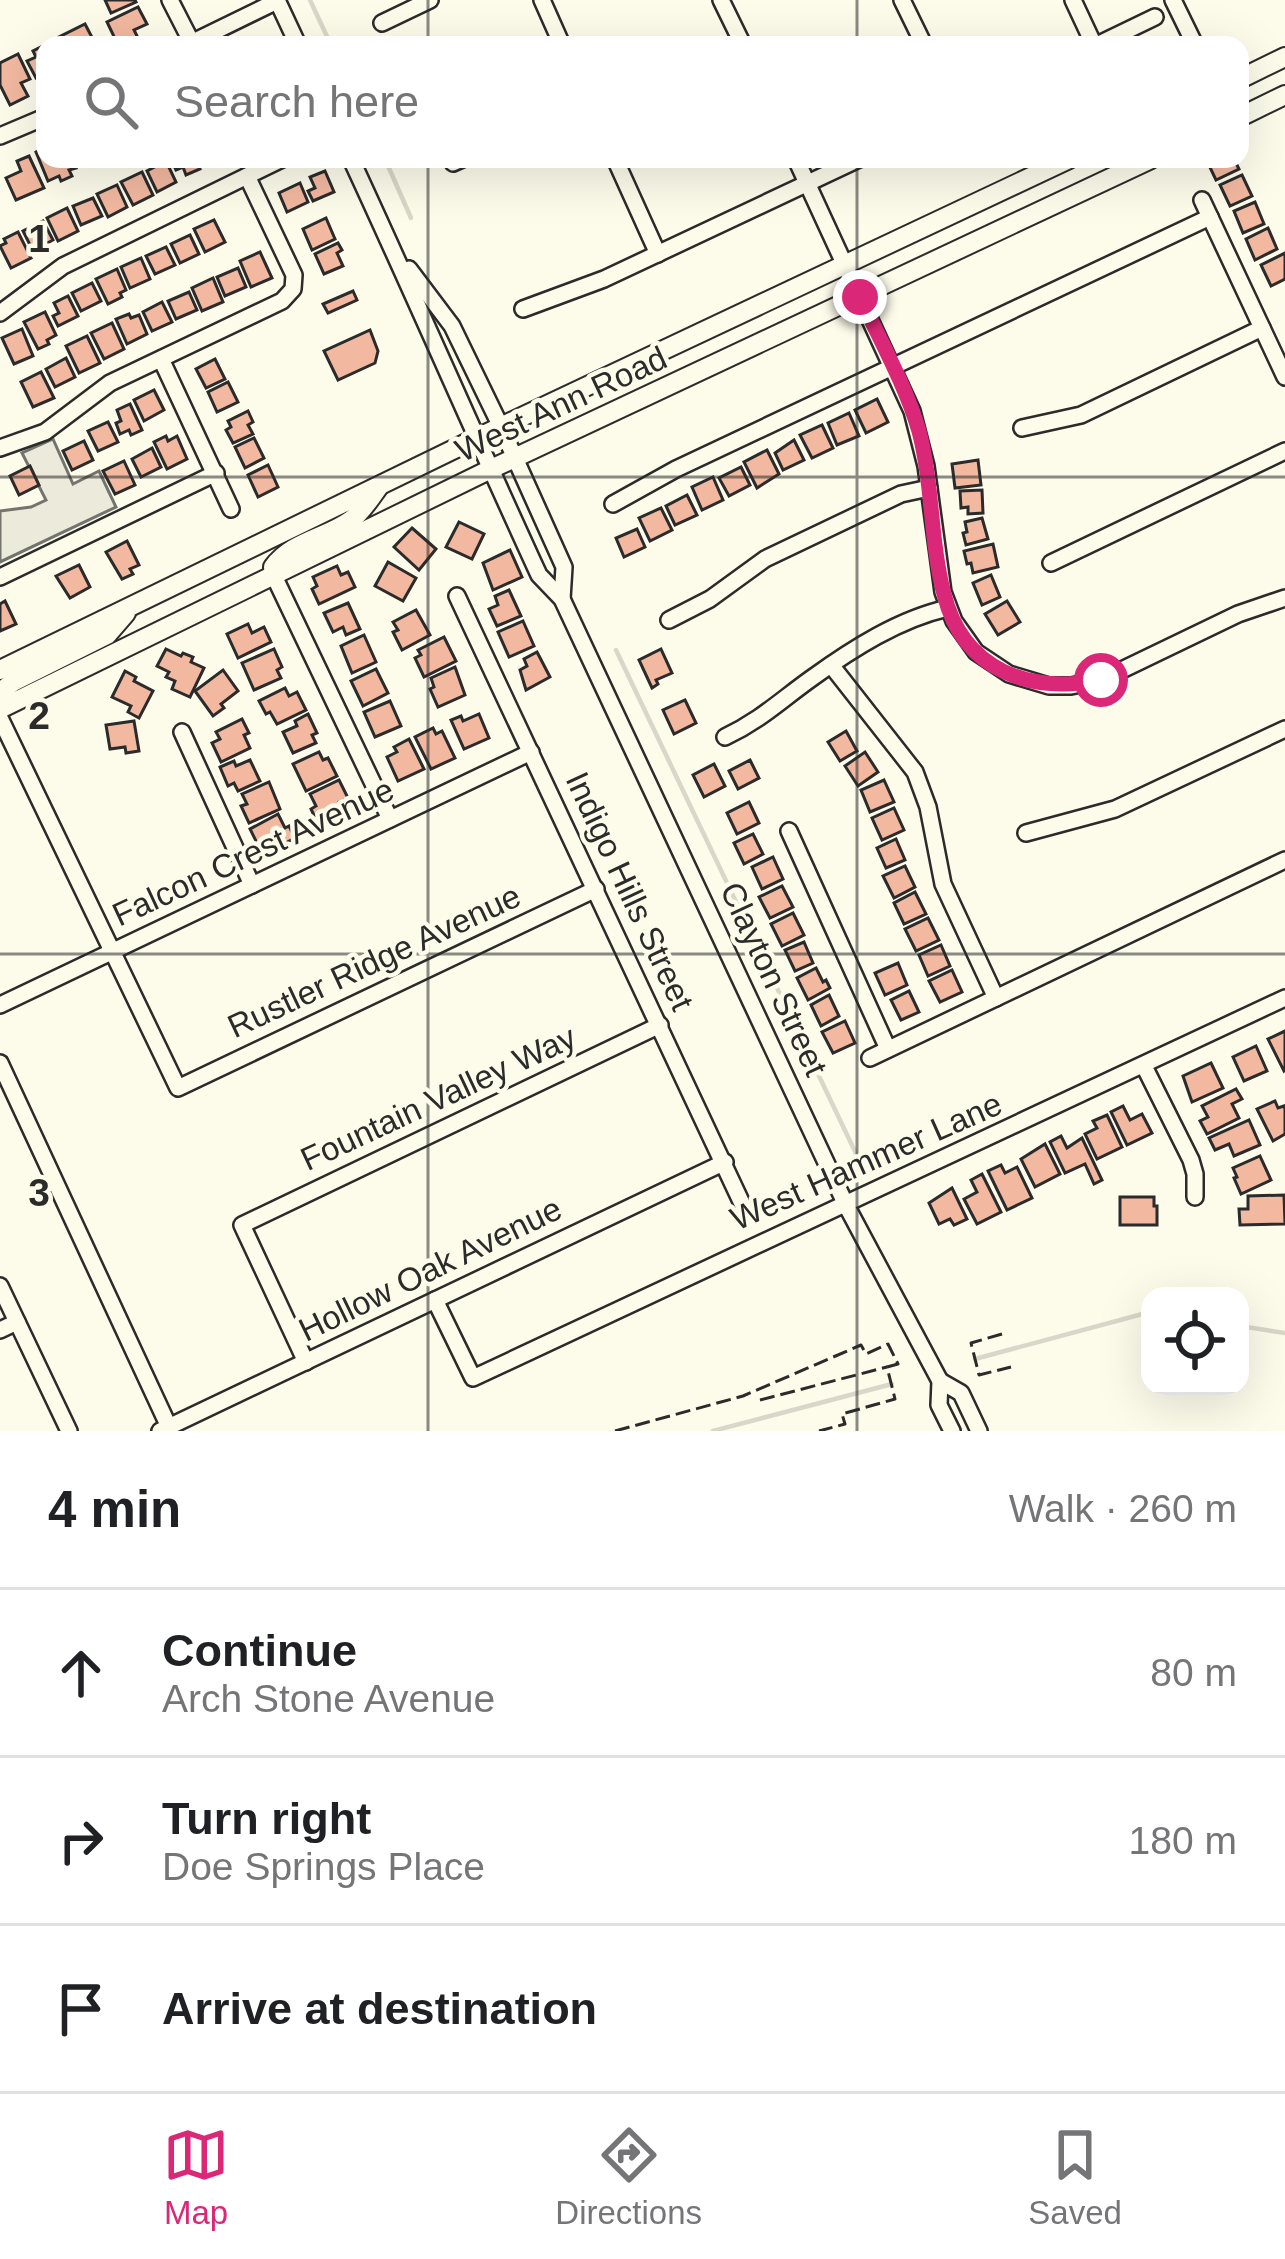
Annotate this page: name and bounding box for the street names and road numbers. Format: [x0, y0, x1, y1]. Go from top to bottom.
street label: West Ann Road [450, 339, 672, 469]
street label: Indigo Hills Street [559, 766, 701, 1016]
street label: Falcon Crest Avenue [107, 771, 399, 933]
street label: Clayton Street [713, 876, 835, 1082]
street label: Rustler Ridge Avenue [222, 877, 526, 1045]
street label: Fountain Valley Way [295, 1018, 582, 1178]
street label: West Hammer Lane [725, 1085, 1007, 1237]
street label: Hollow Oak Avenue [293, 1189, 567, 1349]

